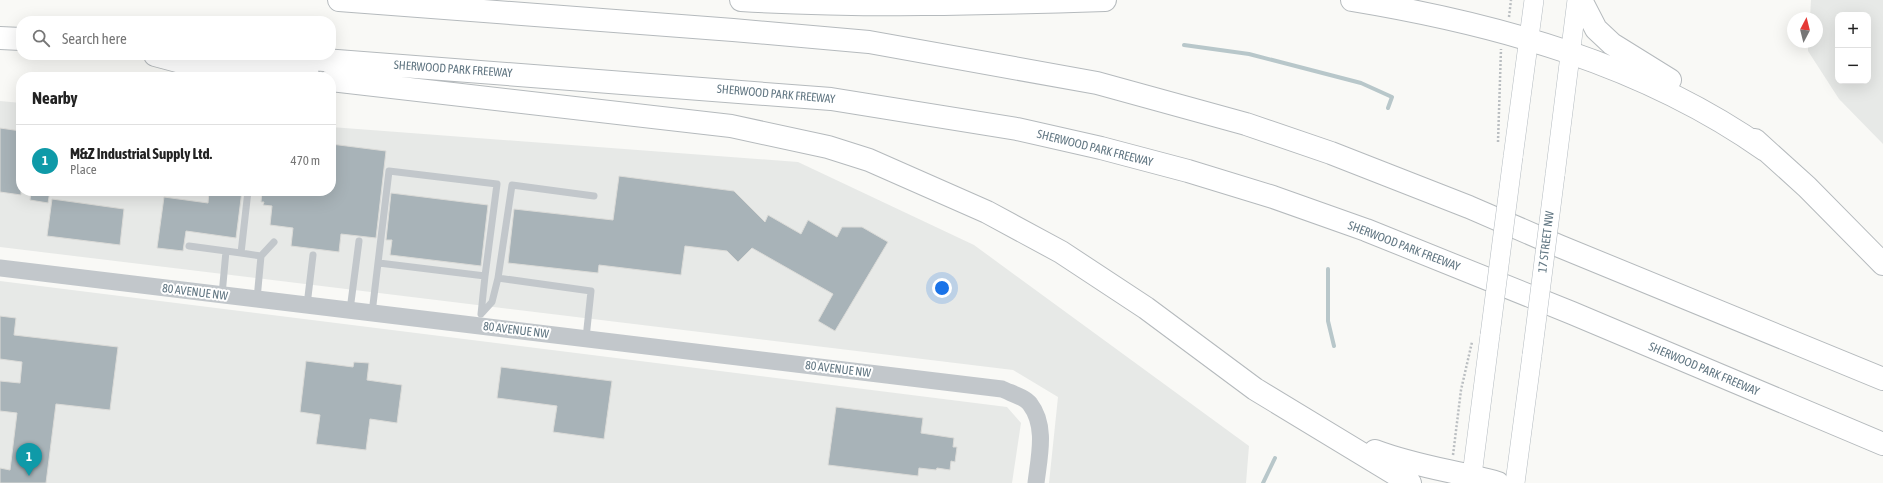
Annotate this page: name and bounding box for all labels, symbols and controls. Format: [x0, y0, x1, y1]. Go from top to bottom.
north arrow [1787, 12, 1823, 48]
map controls [1835, 12, 1871, 84]
button: + [1835, 12, 1871, 48]
search box [16, 16, 336, 60]
icon: search [30, 27, 52, 49]
text: Search here [62, 30, 127, 47]
button: − [1835, 48, 1871, 84]
street label: SHERWOOD PARK FREEWAY [393, 58, 513, 80]
street label: SHERWOOD PARK FREEWAY [716, 82, 836, 106]
text: Nearby [32, 88, 78, 108]
street label: SHERWOOD PARK FREEWAY [1036, 127, 1155, 169]
text: M&Z Industrial Supply Ltd. [70, 145, 212, 162]
text: 1 [42, 153, 48, 168]
text: 470 m [291, 153, 320, 168]
text: Place [70, 162, 97, 177]
street label: 17 STREET NW [1535, 210, 1557, 274]
street label: SHERWOOD PARK FREEWAY [1346, 218, 1463, 274]
your location [932, 278, 952, 298]
street label: 80 AVENUE NW [161, 281, 229, 303]
street label: 80 AVENUE NW [482, 319, 550, 341]
street label: SHERWOOD PARK FREEWAY [1647, 339, 1762, 399]
street label: 80 AVENUE NW [804, 358, 872, 380]
pin: 1 [16, 443, 42, 476]

